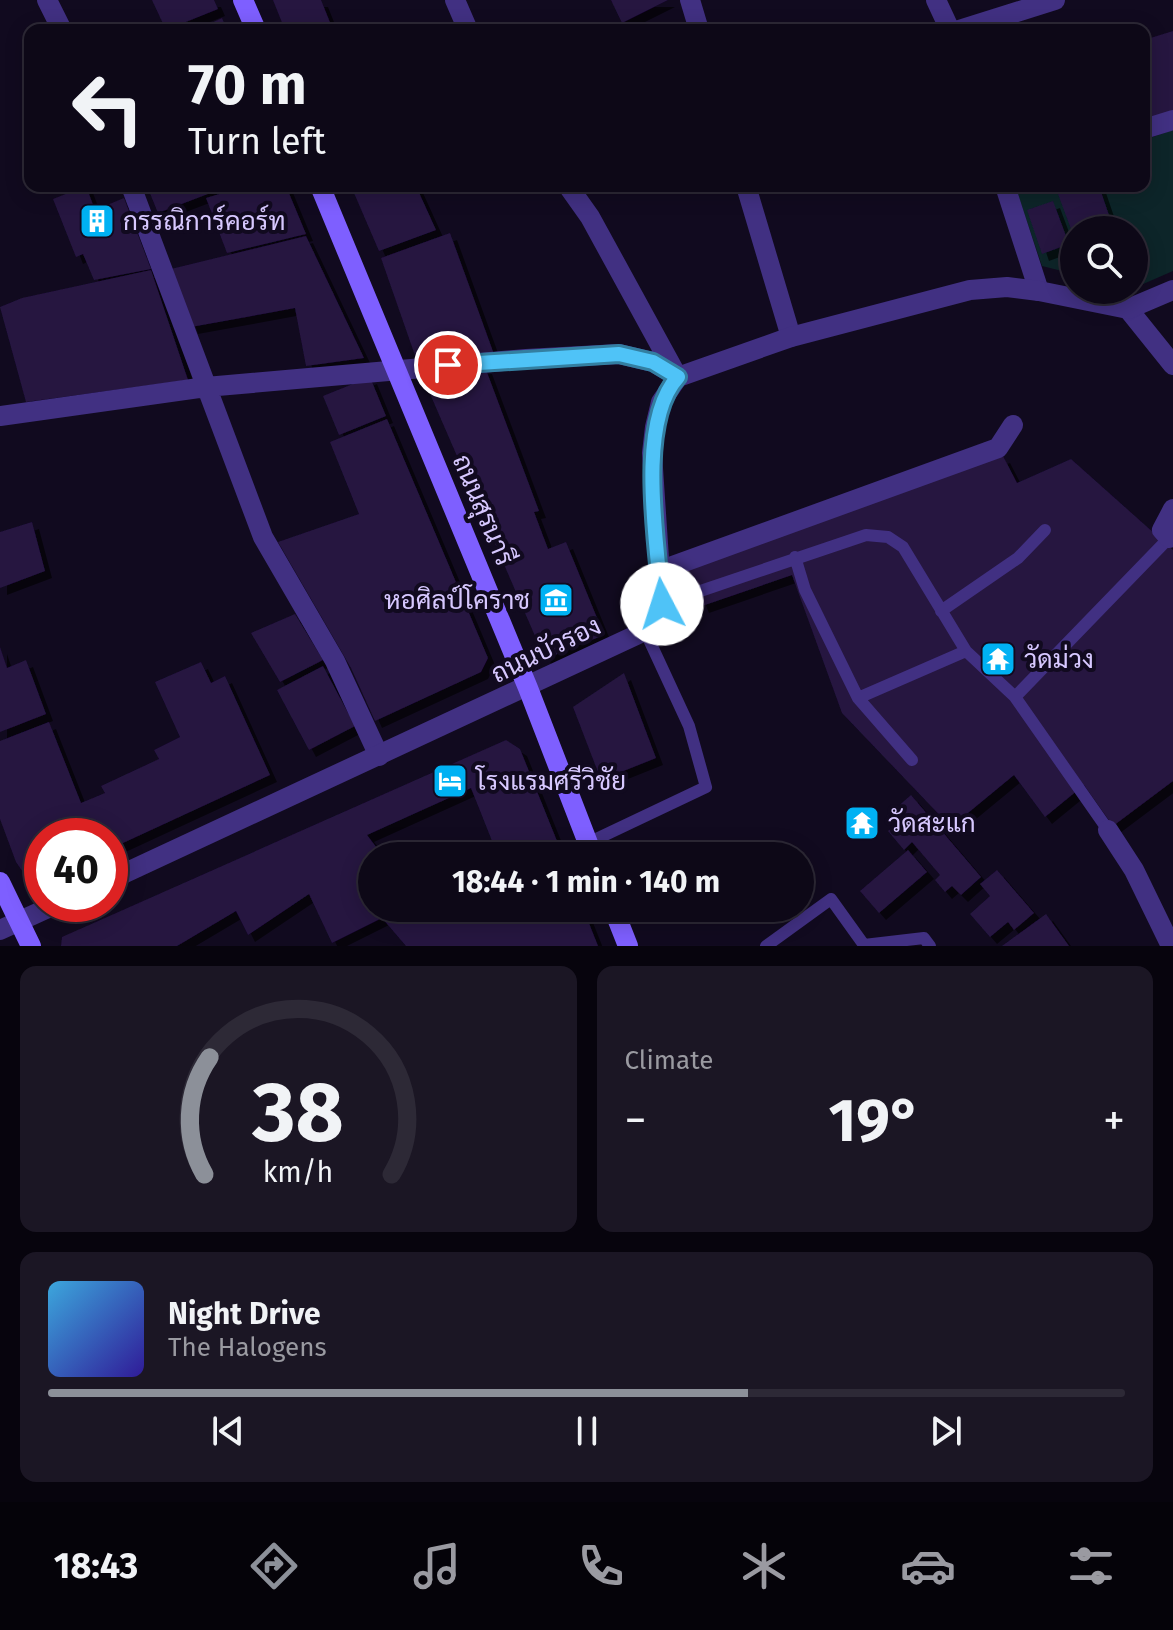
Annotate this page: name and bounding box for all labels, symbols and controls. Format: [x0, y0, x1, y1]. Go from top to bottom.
text: 70 m [188, 52, 307, 119]
icon: left [56, 56, 160, 160]
text: Turn left [188, 120, 326, 164]
building icon: กรรณิการ์คอร์ท [78, 202, 116, 240]
place label: กรรณิการ์คอร์ท [123, 204, 286, 237]
map controls [1060, 216, 1148, 304]
button: search [1060, 216, 1148, 304]
pin [414, 331, 482, 399]
icon: arrive [426, 343, 470, 387]
street label: ถนนสุรนารี [444, 449, 521, 571]
position arrow [620, 562, 704, 646]
museum icon: หอศิลป์โคราช [537, 581, 575, 619]
place label: หอศิลป์โคราช [384, 584, 530, 616]
street label: ถนนบัวรอง [486, 609, 606, 690]
temple icon: วัดม่วง [979, 640, 1017, 678]
place label: วัดม่วง [1024, 643, 1094, 675]
hotel icon: โรงแรมศรีวิชัย [431, 762, 469, 800]
place label: โรงแรมศรีวิชัย [474, 765, 626, 797]
temple icon: วัดสะแก [843, 804, 881, 842]
place label: วัดสะแก [888, 807, 976, 839]
speed limit sign: 40 [24, 818, 128, 922]
text: 18:44 · 1 min · 140 m [452, 864, 720, 900]
text: Climate [625, 1045, 713, 1076]
text: 38 [251, 1063, 344, 1163]
text: 19° [828, 1085, 921, 1157]
text: − [625, 1094, 647, 1147]
text: + [1103, 1094, 1125, 1147]
text: km/h [263, 1155, 334, 1190]
text: Night Drive [168, 1296, 321, 1332]
text: The Halogens [168, 1332, 327, 1363]
icon: previous [206, 1409, 250, 1453]
icon: pause [565, 1409, 609, 1453]
icon: next [924, 1409, 968, 1453]
icon: directions [246, 1538, 302, 1594]
icon: music [409, 1538, 465, 1594]
icon: phone [573, 1538, 629, 1594]
icon: climate [736, 1538, 792, 1594]
icon: car [900, 1538, 956, 1594]
icon: filters [1063, 1538, 1119, 1594]
text: 18:43 [54, 1544, 138, 1588]

